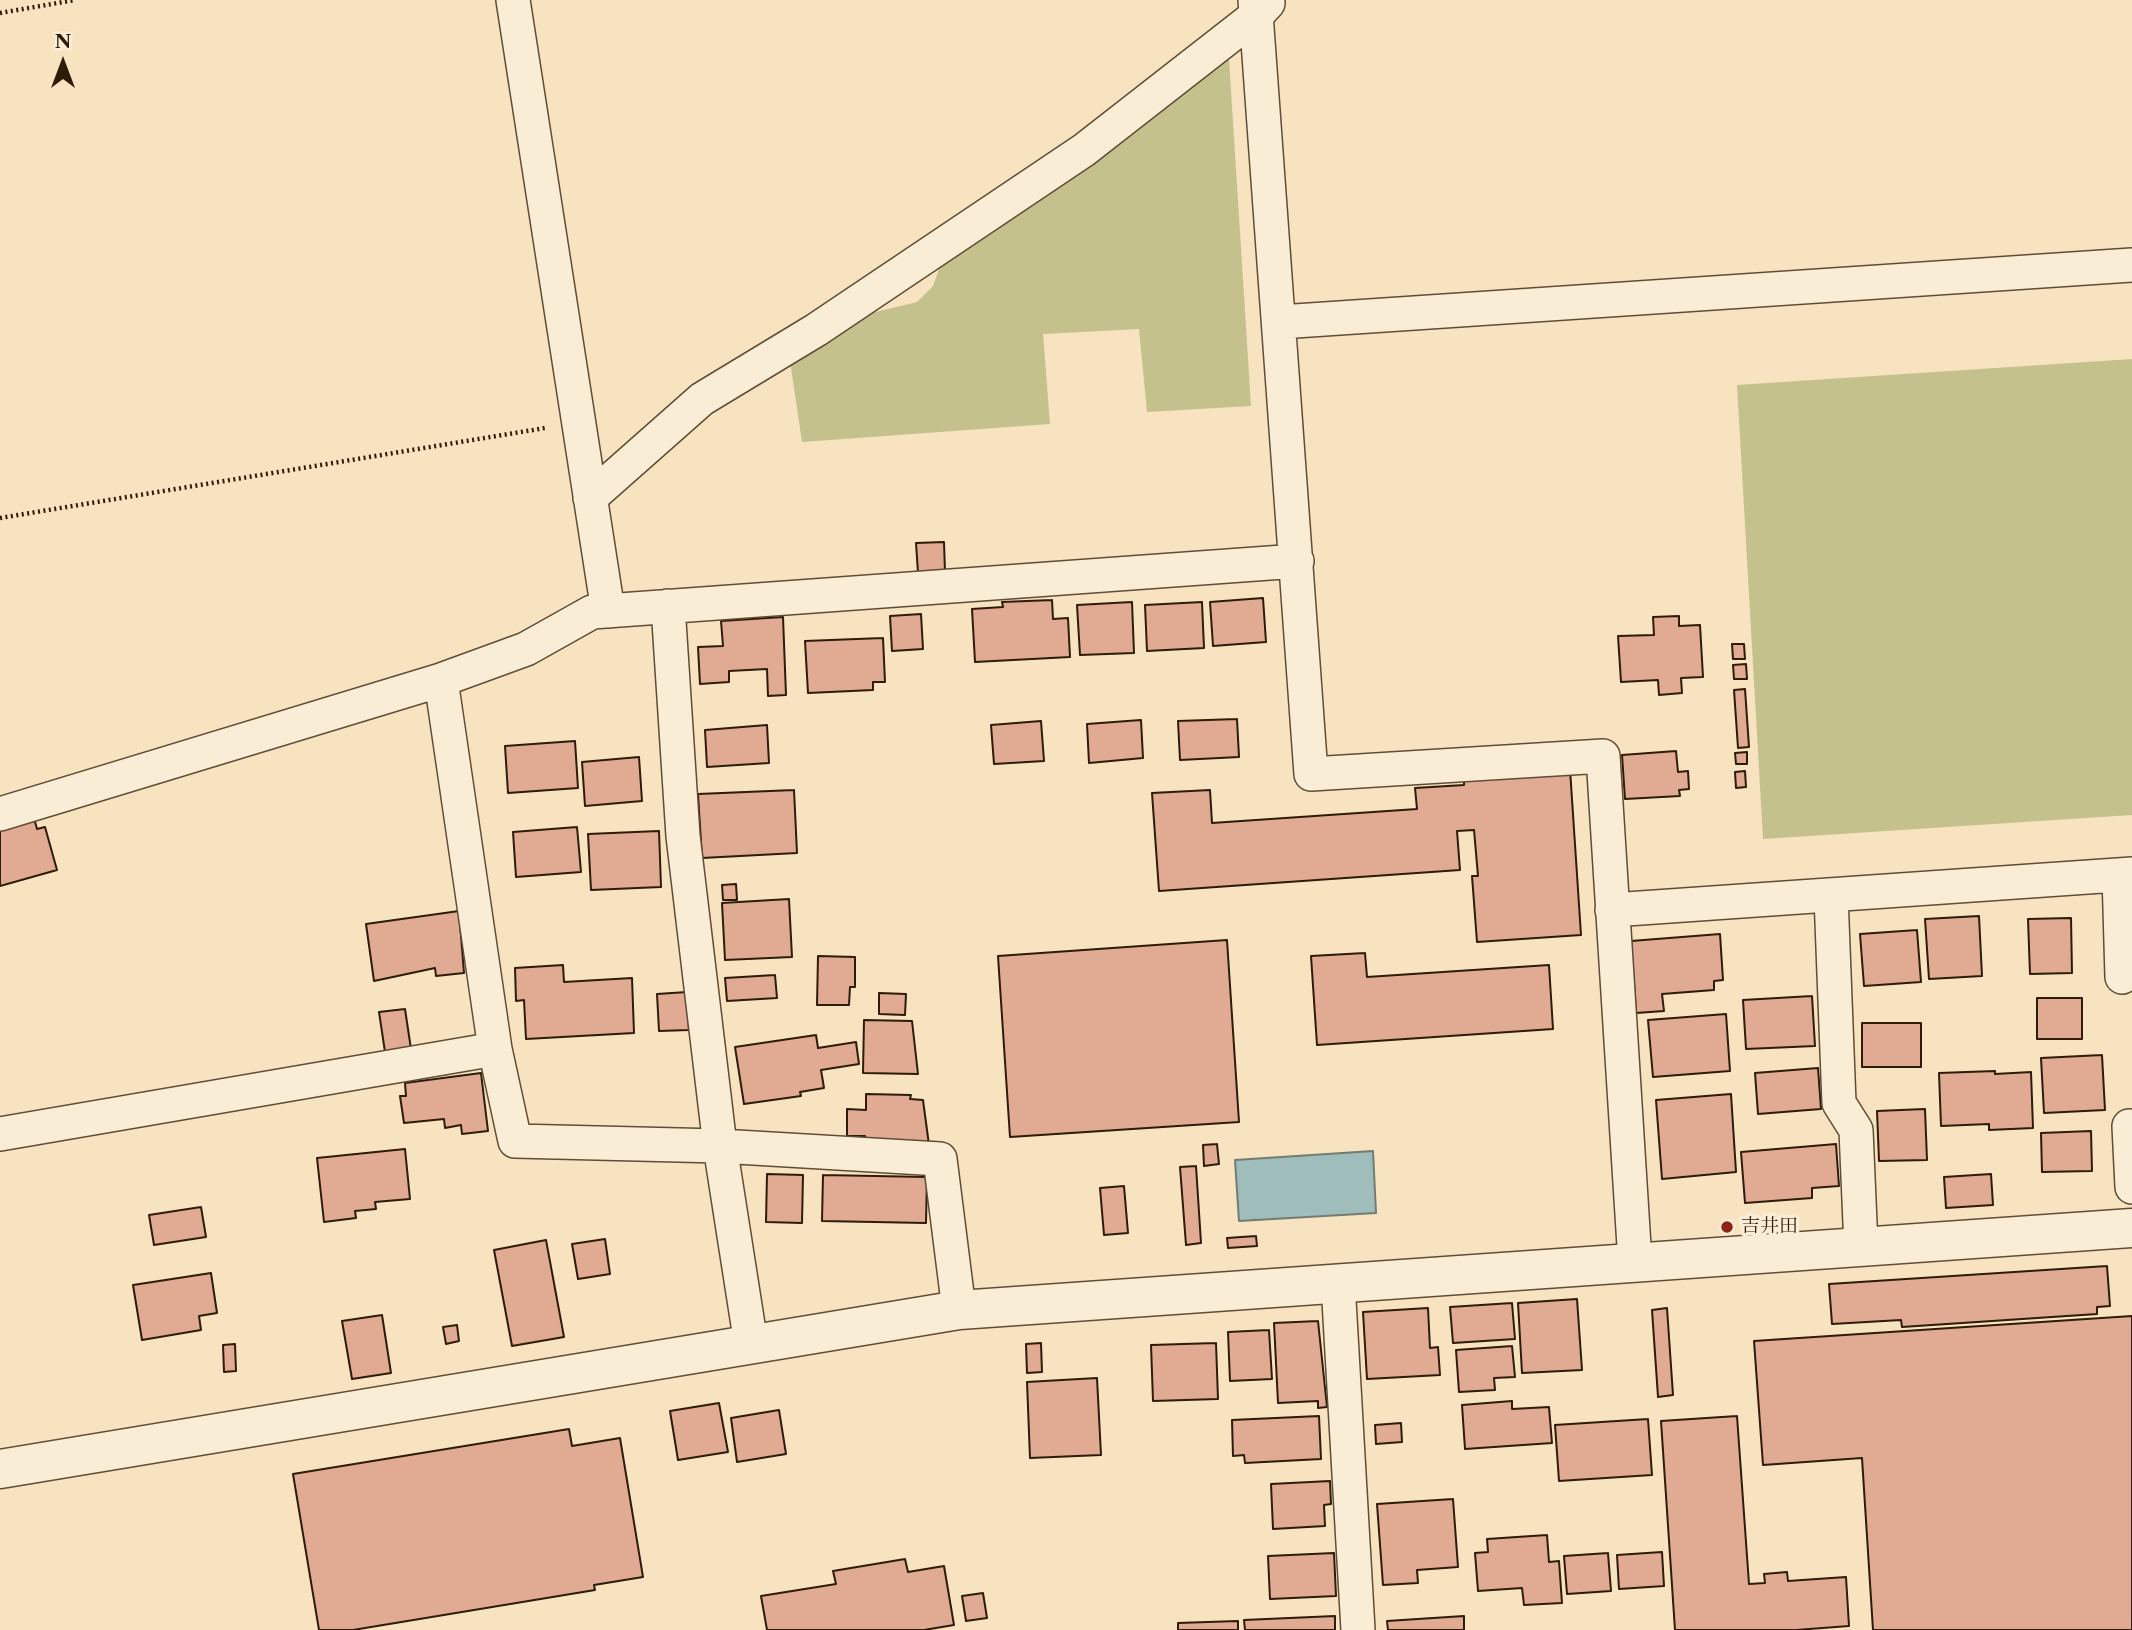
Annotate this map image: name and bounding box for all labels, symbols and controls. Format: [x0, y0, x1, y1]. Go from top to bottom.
north arrow [28, 28, 98, 98]
text: N [55, 30, 71, 53]
place label: 吉井田 [1741, 1216, 1798, 1238]
marker: 吉井田 [1719, 1219, 1735, 1235]

